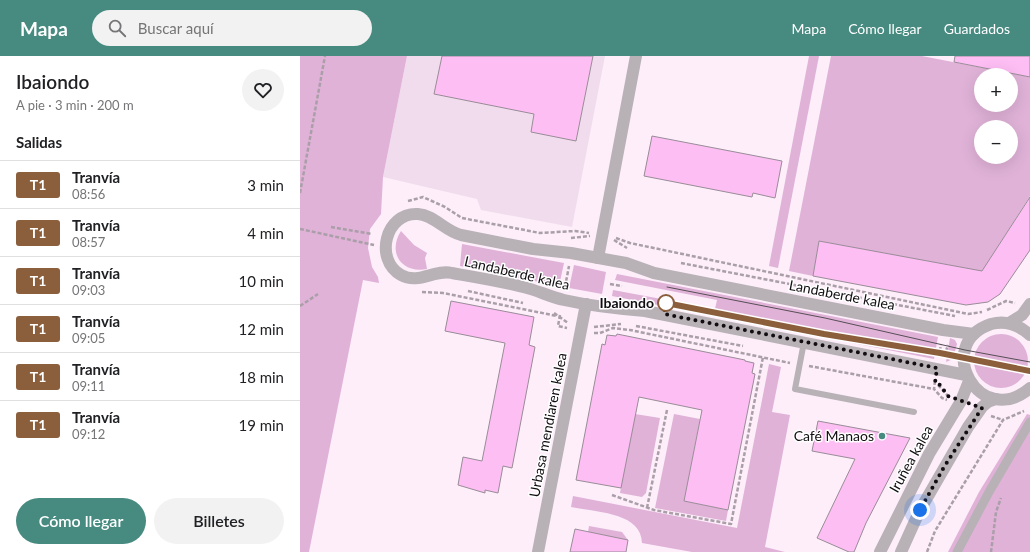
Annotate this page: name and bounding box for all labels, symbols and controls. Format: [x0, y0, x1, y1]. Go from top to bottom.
search box [92, 10, 372, 46]
text: Mapa [20, 17, 68, 40]
icon: search [106, 17, 128, 39]
text: Buscar aquí [138, 19, 214, 37]
text: Mapa [792, 20, 826, 37]
text: Cómo llegar [848, 20, 922, 37]
text: Guardados [944, 20, 1010, 37]
map controls [974, 68, 1018, 164]
button: + [974, 68, 1018, 112]
button: heart [242, 69, 284, 111]
text: Ibaiondo [16, 70, 89, 93]
text: A pie · 3 min · 200 m [16, 97, 134, 113]
button: − [974, 120, 1018, 164]
text: Salidas [16, 133, 62, 151]
text: Tranvía [72, 168, 120, 186]
text: T1 [30, 176, 46, 193]
text: 3 min [247, 176, 284, 194]
text: 08:56 [72, 186, 105, 202]
text: Tranvía [72, 216, 120, 234]
text: T1 [30, 224, 46, 241]
text: 4 min [247, 224, 284, 242]
text: 08:57 [72, 234, 105, 250]
street label: Landaberde kalea [463, 252, 571, 293]
text: Tranvía [72, 264, 120, 282]
text: T1 [30, 272, 46, 289]
text: 10 min [238, 272, 284, 290]
street label: Landaberde kalea [788, 276, 896, 313]
text: 09:03 [72, 282, 105, 298]
place label: Ibaiondo [599, 294, 654, 311]
marker: Ibaiondo [657, 294, 675, 312]
text: Tranvía [72, 312, 120, 330]
text: T1 [30, 320, 46, 337]
text: 12 min [238, 320, 284, 338]
text: 09:05 [72, 330, 105, 346]
street label: Urbasa mendiaren kalea [525, 351, 570, 499]
text: Tranvía [72, 360, 120, 378]
text: T1 [30, 368, 46, 385]
text: 18 min [238, 368, 284, 386]
text: 09:11 [72, 378, 105, 394]
text: Tranvía [72, 408, 120, 426]
text: T1 [30, 416, 46, 433]
text: 19 min [238, 416, 284, 434]
street label: Iruñea kalea [885, 422, 936, 495]
text: 09:12 [72, 426, 105, 442]
place label: Café Manaos [794, 427, 874, 444]
marker: Café Manaos [877, 431, 887, 441]
button: Cómo llegar [16, 498, 146, 544]
button: Billetes [154, 498, 284, 544]
your location [910, 500, 930, 520]

